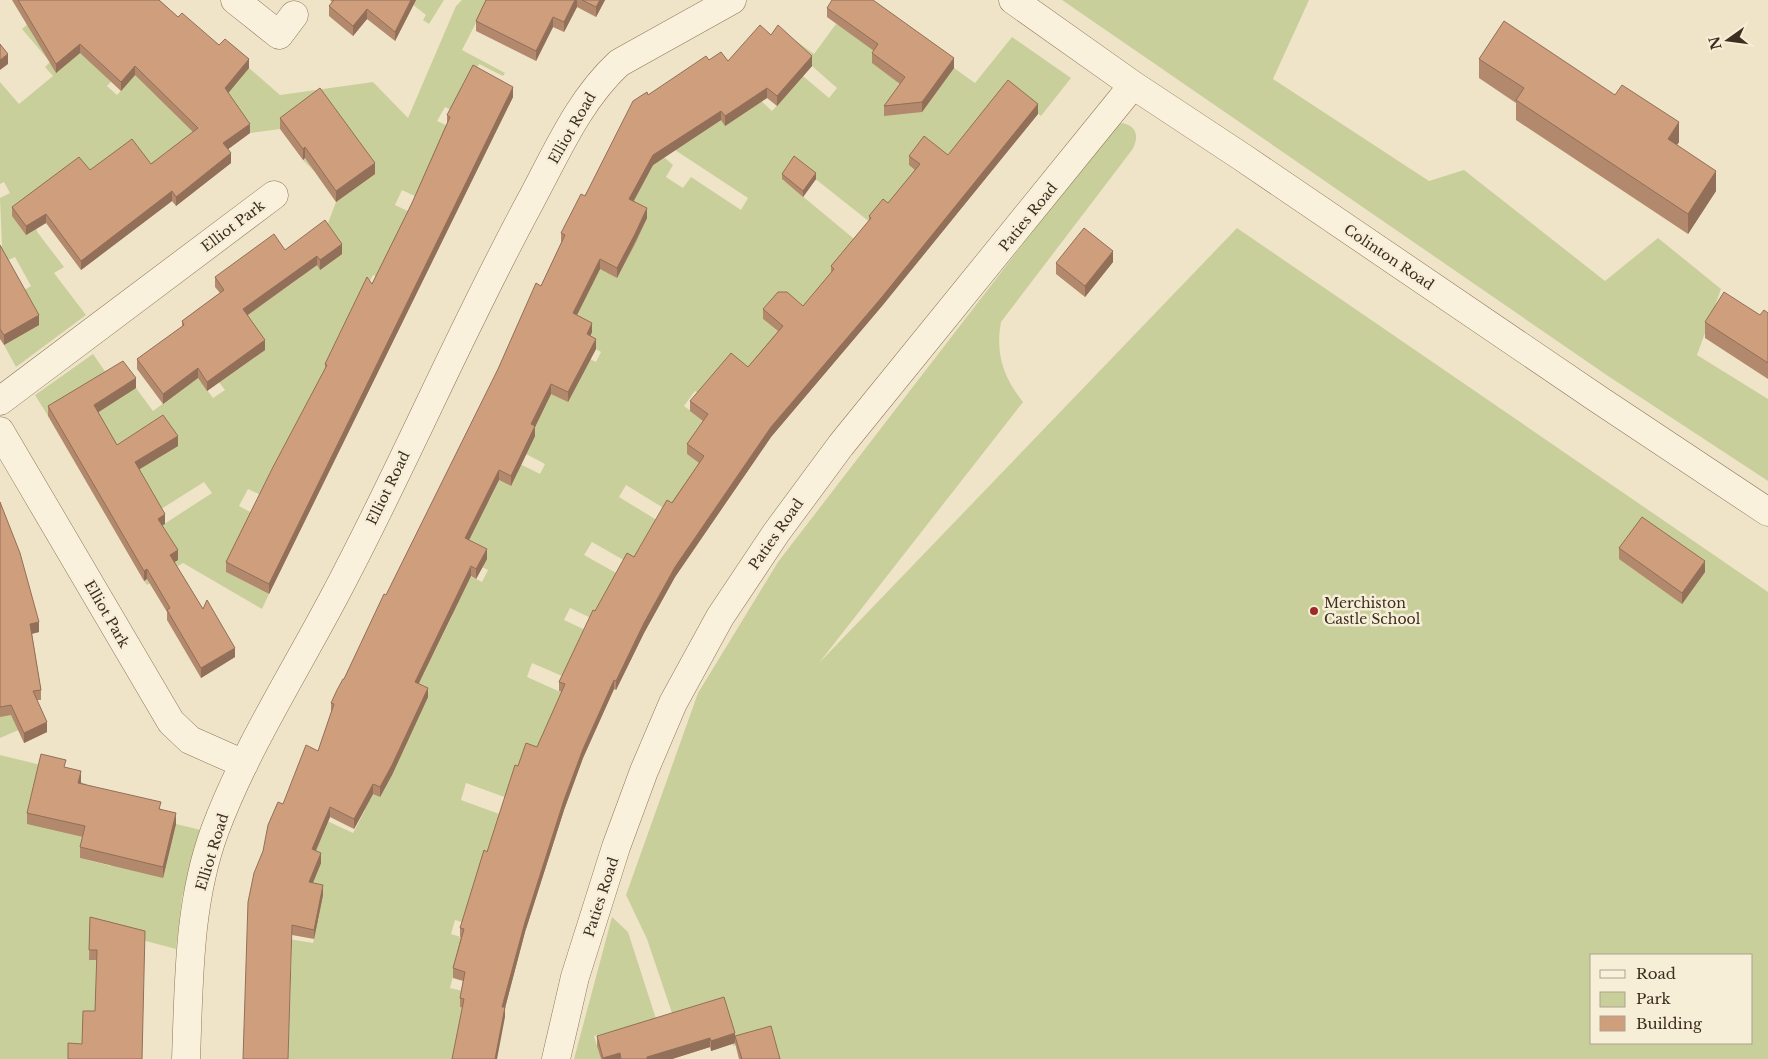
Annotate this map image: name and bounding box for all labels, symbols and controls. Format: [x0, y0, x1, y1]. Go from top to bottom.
north arrow [1703, 15, 1753, 65]
text: N [1705, 35, 1726, 52]
street label: Elliot Road [544, 88, 600, 167]
street label: Paties Road [995, 179, 1061, 255]
street label: Elliot Park [198, 196, 269, 256]
street label: Colinton Road [1341, 220, 1438, 294]
street label: Elliot Road [362, 448, 414, 528]
street label: Paties Road [745, 494, 807, 573]
street label: Elliot Park [80, 577, 134, 651]
place label: Merchiston Castle School [1324, 594, 1421, 628]
marker: Merchiston Castle School [1308, 605, 1320, 617]
street label: Elliot Road [192, 811, 232, 893]
street label: Paties Road [580, 854, 623, 939]
legend [1590, 954, 1753, 1044]
text: Road [1636, 964, 1676, 983]
text: Park [1636, 989, 1672, 1008]
text: Building [1636, 1014, 1703, 1033]

